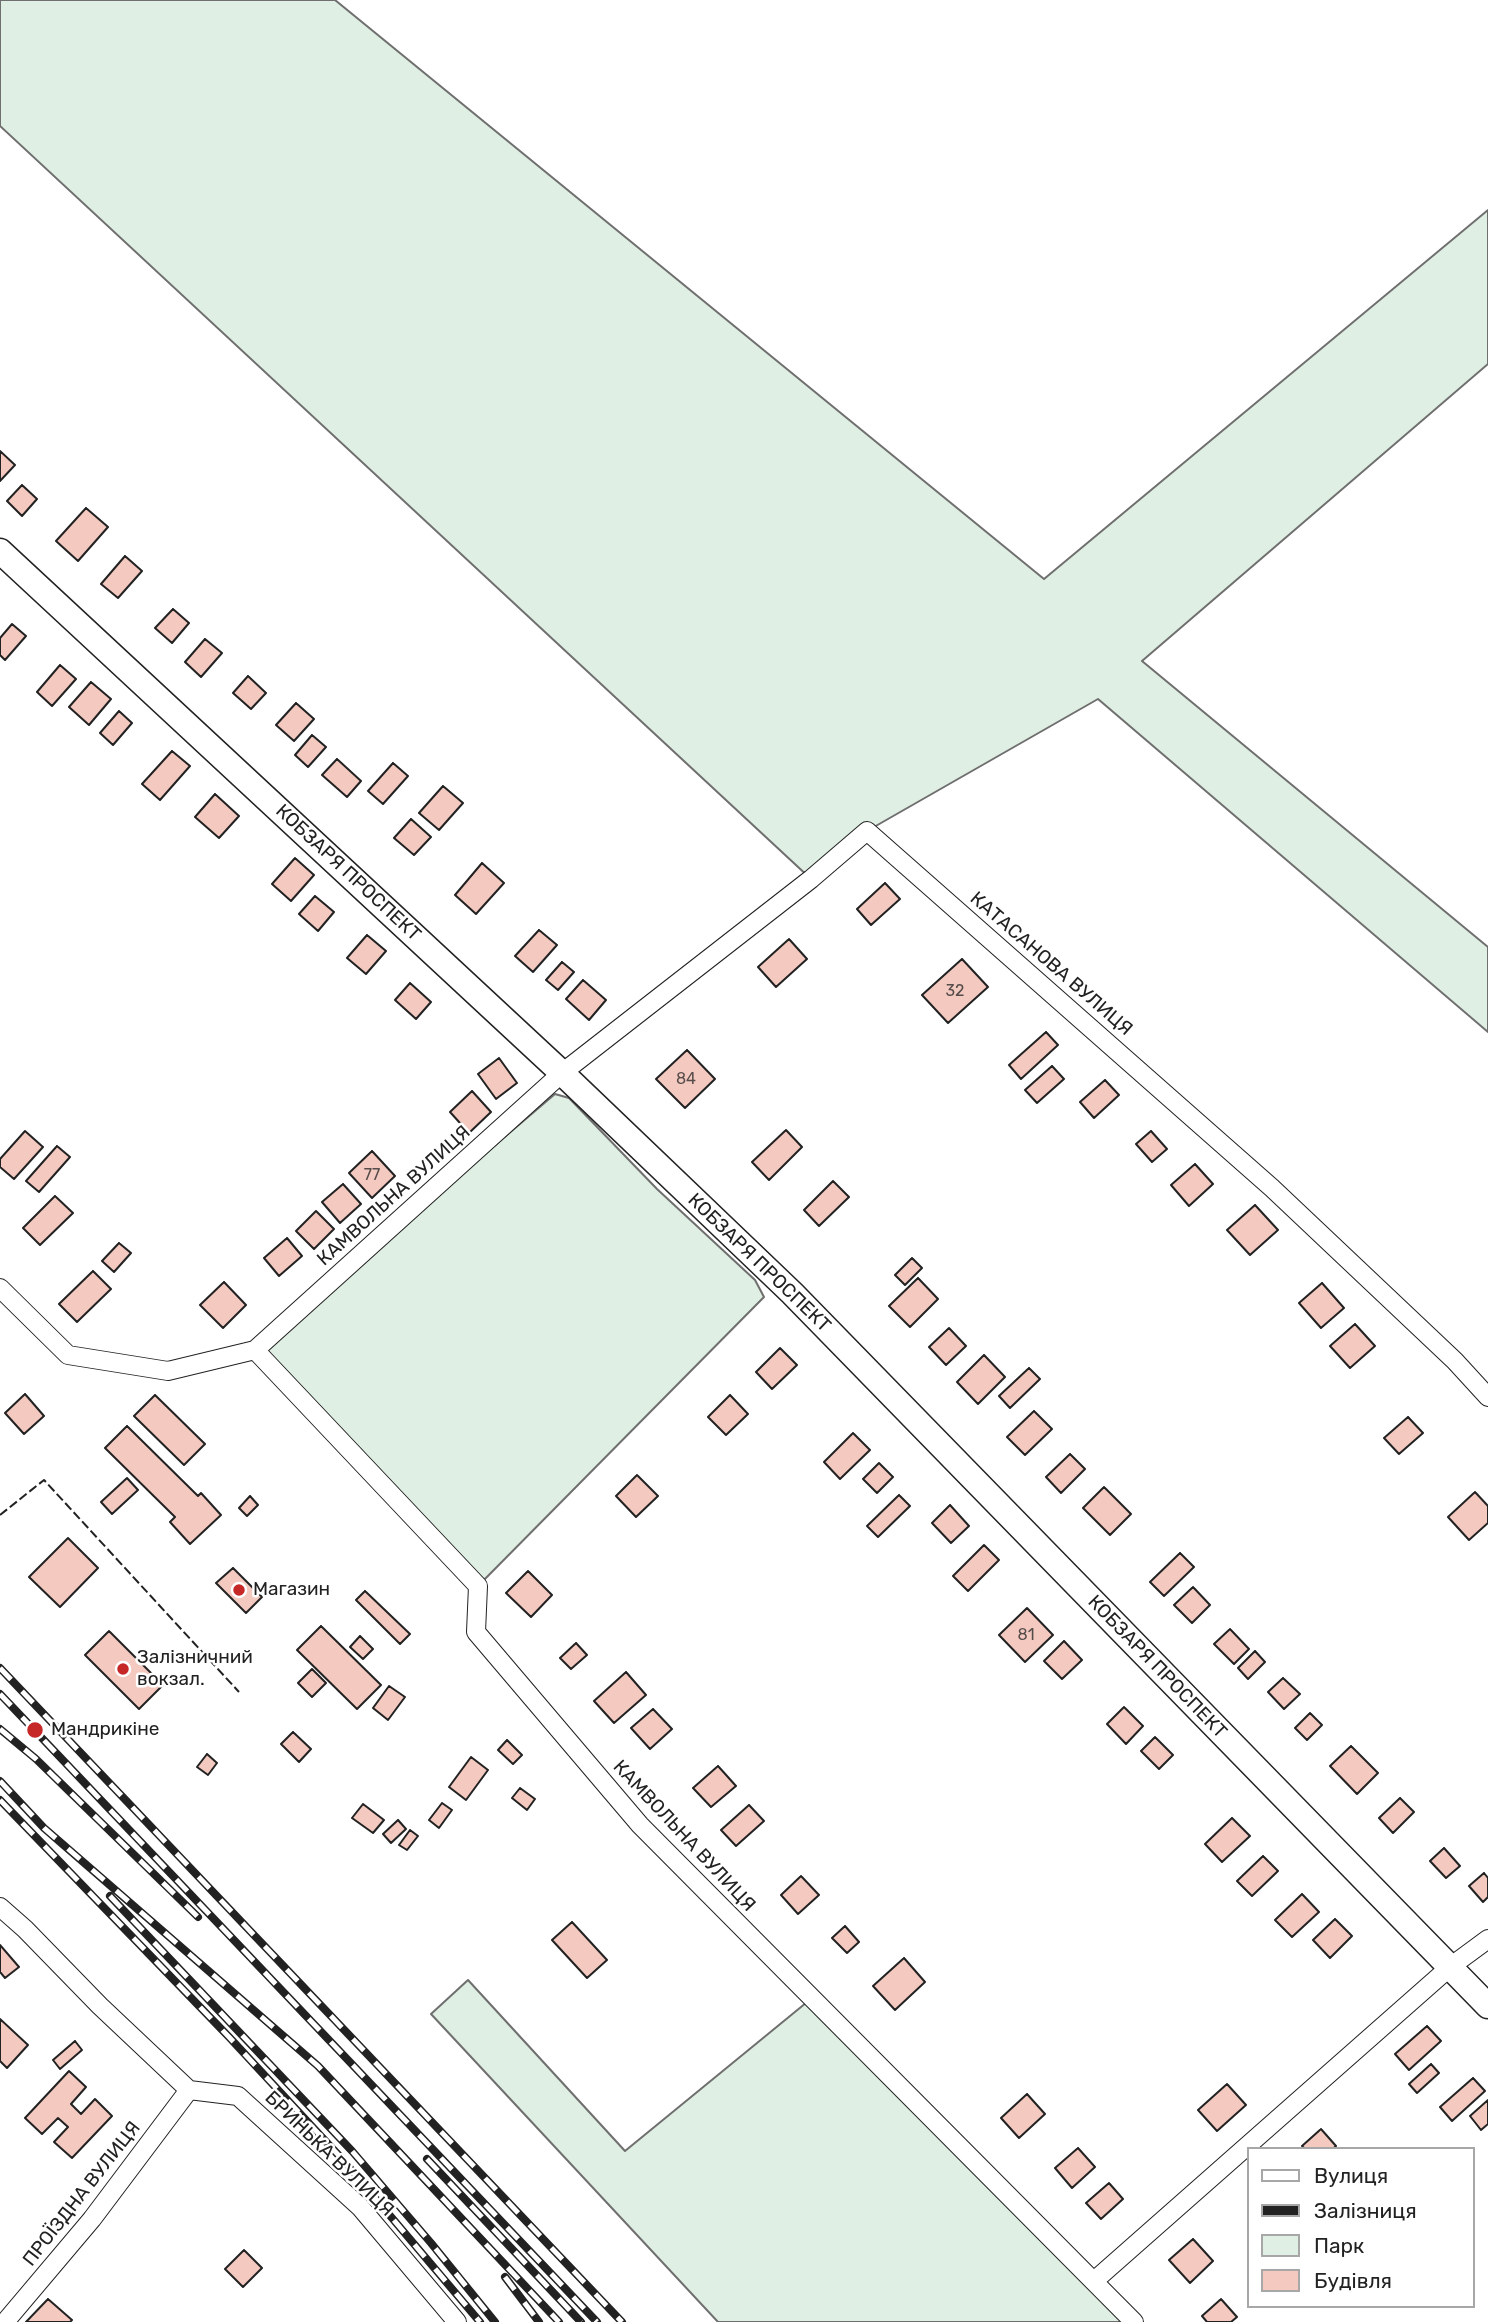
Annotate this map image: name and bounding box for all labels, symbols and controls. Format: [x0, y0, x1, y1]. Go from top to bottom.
street label: КОБЗАРЯ ПРОСПЕКТ [271, 800, 425, 946]
street label: КАТАСАНОВА ВУЛИЦЯ [965, 887, 1137, 1041]
house number: 32 [945, 981, 965, 1001]
house number: 84 [676, 1069, 696, 1089]
street label: КАМВОЛЬНА ВУЛИЦЯ [313, 1121, 475, 1271]
house number: 77 [364, 1165, 380, 1185]
street label: КОБЗАРЯ ПРОСПЕКТ [683, 1189, 835, 1337]
place label: Магазин [253, 1579, 330, 1601]
marker: Магазин [231, 1582, 247, 1598]
street label: КОБЗАРЯ ПРОСПЕКТ [1083, 1591, 1231, 1743]
house number: 81 [1017, 1625, 1035, 1645]
place label: Залізничний вокзал. [137, 1647, 253, 1691]
marker: Залізничний вокзал. [115, 1661, 131, 1677]
place label: Мандрикіне [51, 1719, 159, 1741]
marker: Мандрикіне [25, 1720, 45, 1740]
street label: КАМВОЛЬНА ВУЛИЦЯ [608, 1756, 760, 1916]
street label: БРИНЬКА ВУЛИЦЯ [260, 2087, 398, 2221]
street label: ПРОЇЗДНА ВУЛИЦЯ [18, 2117, 146, 2271]
legend [1246, 2147, 1474, 2308]
text: Вулиця [1314, 2163, 1388, 2188]
text: Залізниця [1314, 2198, 1417, 2223]
text: Парк [1314, 2233, 1364, 2258]
text: Будівля [1314, 2268, 1392, 2293]

